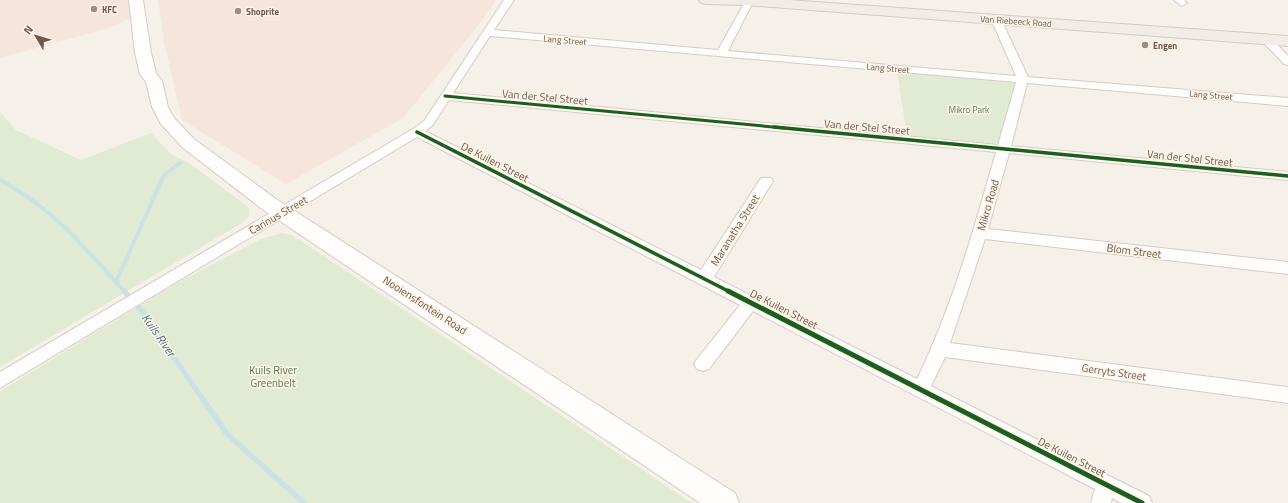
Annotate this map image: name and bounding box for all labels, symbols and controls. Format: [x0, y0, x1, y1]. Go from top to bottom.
place label: KFC [102, 3, 117, 16]
marker: KFC [89, 4, 99, 14]
place label: Shoprite [246, 5, 280, 18]
marker: Shoprite [233, 6, 243, 16]
street label: Van Riebeeck Road [980, 12, 1053, 30]
north arrow [16, 16, 56, 56]
text: N [19, 22, 37, 38]
street label: Lang Street [543, 32, 588, 48]
place label: Engen [1153, 39, 1177, 52]
marker: Engen [1140, 40, 1150, 50]
street label: Lang Street [866, 60, 911, 76]
street label: Van der Stel Street [501, 85, 589, 109]
street label: Lang Street [1189, 87, 1234, 103]
park label: Mikro Park [949, 103, 990, 116]
street label: Van der Stel Street [823, 115, 911, 139]
street label: De Kuilen Street [458, 138, 532, 186]
street label: Van der Stel Street [1146, 146, 1234, 170]
street label: Mikro Road [973, 177, 1003, 233]
street label: Maranatha Street [707, 191, 763, 269]
street label: Carinus Street [246, 192, 310, 238]
street label: Blom Street [1106, 240, 1162, 262]
street label: Nooiensfontein Road [380, 272, 470, 338]
street label: De Kuilen Street [747, 285, 821, 333]
water label: Kuils River [137, 310, 182, 362]
street label: Gerryts Street [1081, 360, 1147, 384]
park label: Kuils River Greenbelt [249, 362, 297, 391]
street label: De Kuilen Street [1035, 433, 1109, 481]

